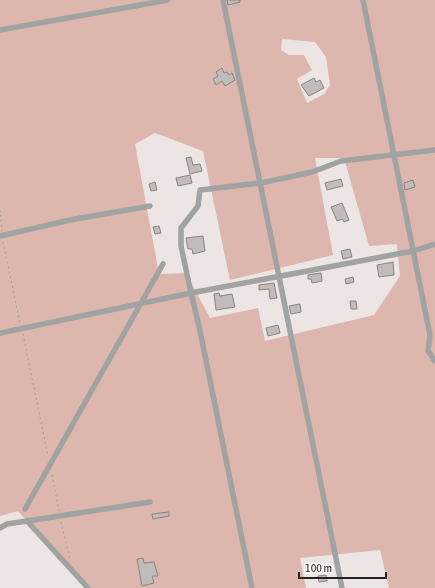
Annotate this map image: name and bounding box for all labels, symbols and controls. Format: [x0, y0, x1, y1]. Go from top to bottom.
scale bar [299, 554, 386, 580]
text: 100 m [305, 561, 332, 575]

